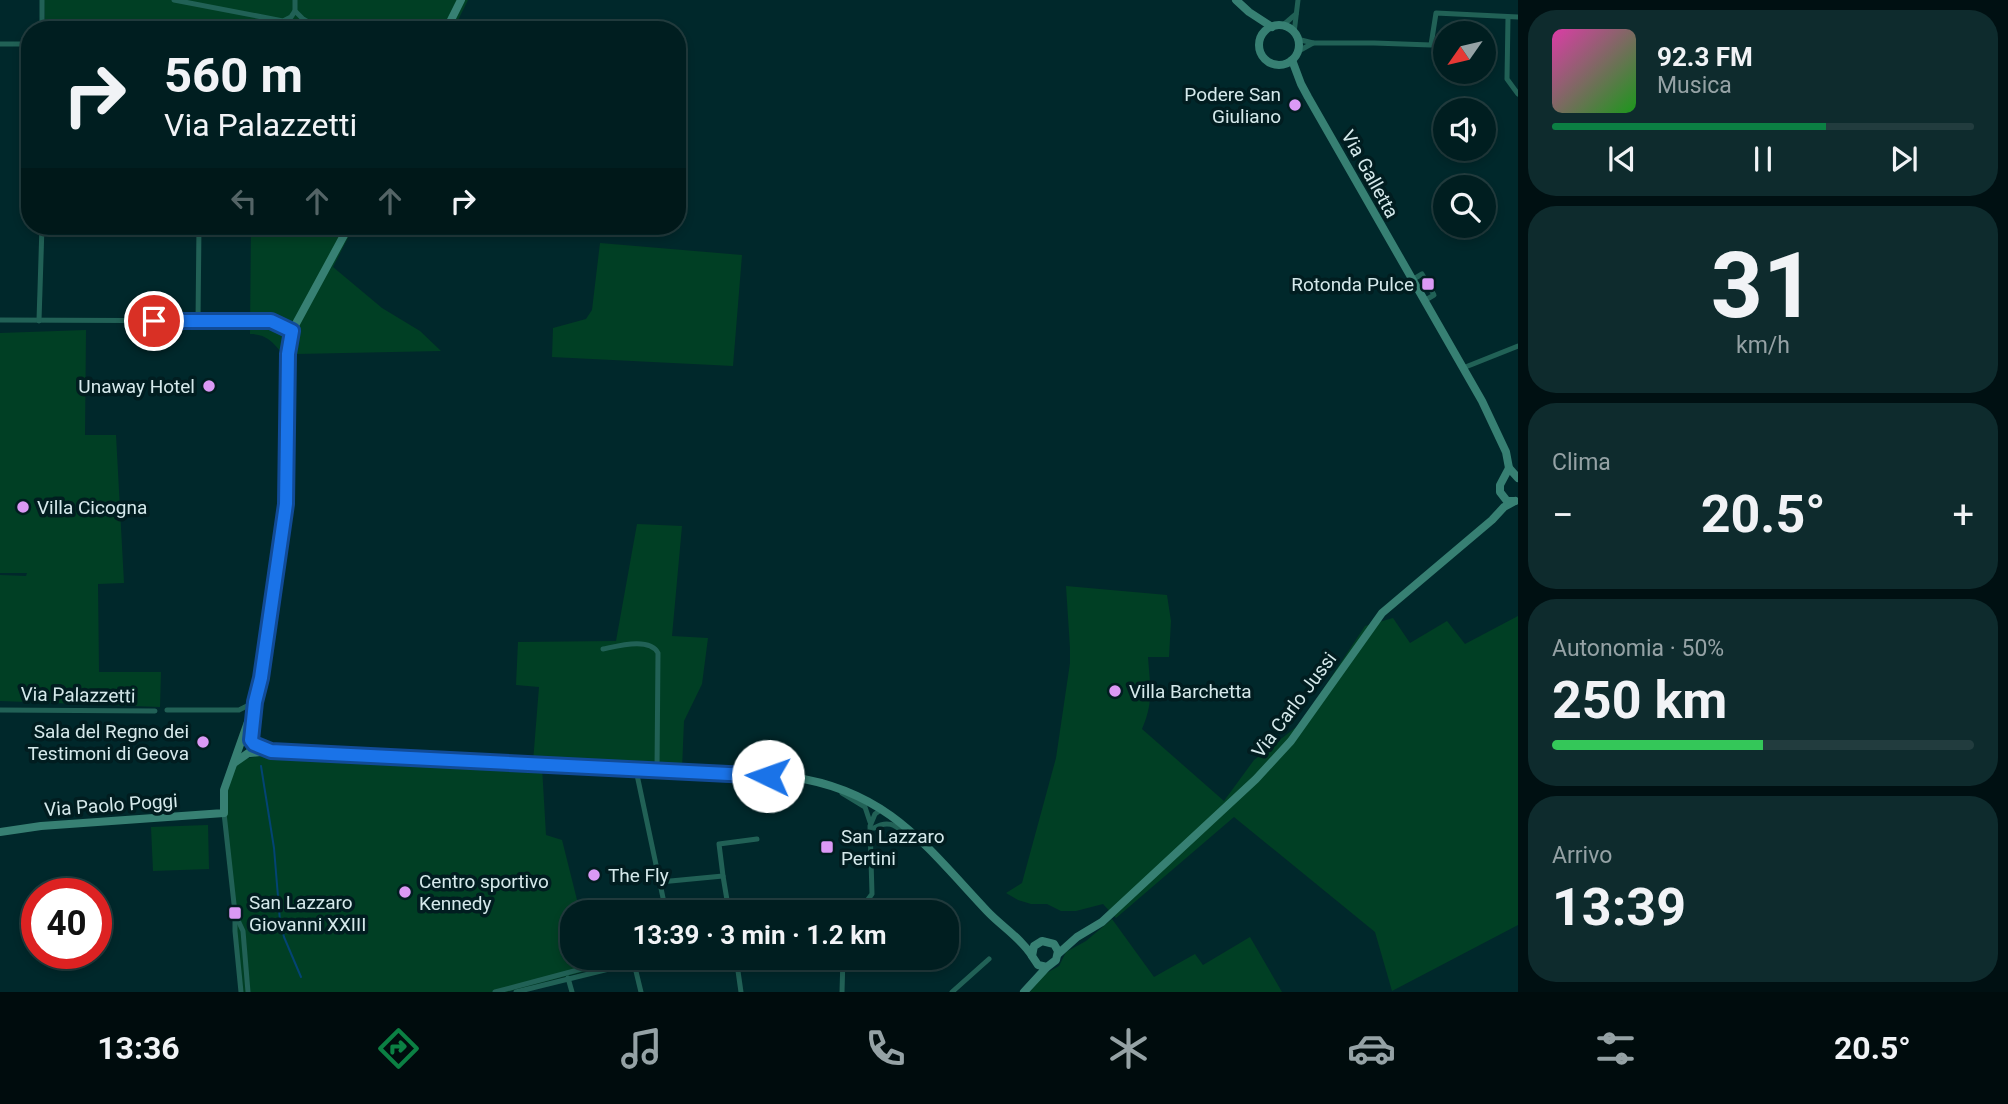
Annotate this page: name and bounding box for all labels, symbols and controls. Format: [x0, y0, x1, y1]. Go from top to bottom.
north arrow [1433, 21, 1496, 84]
map controls [1433, 21, 1496, 238]
text: 92.3 FM [1657, 42, 1753, 72]
text: 560 m [164, 47, 303, 104]
icon: right [49, 49, 140, 140]
text: Musica [1657, 72, 1732, 99]
place label: Podere San Giuliano [1184, 83, 1281, 128]
marker: Podere San Giuliano [1287, 97, 1303, 113]
button: sound [1433, 98, 1496, 161]
text: Via Palazzetti [164, 106, 357, 144]
street label: Via Galletta [1336, 126, 1404, 222]
icon: previous [1603, 140, 1641, 178]
icon: pause [1744, 140, 1782, 178]
icon: next [1885, 140, 1923, 178]
button: search [1433, 175, 1496, 238]
icon: left [225, 182, 263, 220]
icon: ahead [298, 182, 336, 220]
icon: ahead [371, 182, 409, 220]
icon: right [444, 182, 482, 220]
text: 31 [1711, 233, 1815, 339]
place label: Rotonda Pulce [1291, 273, 1414, 296]
marker: Rotonda Pulce [1420, 276, 1436, 292]
pin [124, 291, 184, 351]
icon: arrive [135, 302, 173, 340]
text: km/h [1736, 332, 1790, 359]
place label: Unaway Hotel [78, 375, 195, 398]
marker: Unaway Hotel [201, 378, 217, 394]
text: Clima [1552, 449, 1611, 476]
text: 20.5° [1701, 484, 1826, 545]
text: − [1552, 493, 1574, 537]
text: + [1952, 493, 1974, 537]
place label: Villa Cicogna [37, 496, 147, 519]
marker: Villa Cicogna [15, 499, 31, 515]
text: Autonomia · 50% [1552, 635, 1724, 662]
street label: Via Carlo Jussi [1247, 648, 1341, 762]
text: 250 km [1552, 670, 1727, 731]
place label: Villa Barchetta [1129, 680, 1252, 703]
street label: Via Palazzetti [20, 683, 136, 707]
marker: Villa Barchetta [1107, 683, 1123, 699]
place label: Sala del Regno dei Testimoni di Geova [27, 720, 189, 765]
marker: Sala del Regno dei Testimoni di Geova [195, 734, 211, 750]
position arrow [731, 739, 805, 813]
street label: Via Paolo Poggi [44, 789, 178, 821]
place label: San Lazzaro Pertini [841, 825, 945, 870]
marker: San Lazzaro Pertini [819, 839, 835, 855]
text: Arrivo [1552, 842, 1612, 869]
place label: The Fly [608, 864, 669, 887]
marker: The Fly [586, 867, 602, 883]
place label: Centro sportivo Kennedy [419, 870, 549, 915]
text: 13:39 [1552, 877, 1686, 938]
speed limit sign: 40 [21, 878, 112, 969]
marker: Centro sportivo Kennedy [397, 884, 413, 900]
place label: San Lazzaro Giovanni XXIII [249, 891, 366, 936]
marker: San Lazzaro Giovanni XXIII [227, 905, 243, 921]
text: 13:39 · 3 min · 1.2 km [632, 920, 887, 950]
icon: directions [374, 1024, 423, 1073]
icon: music [617, 1024, 666, 1073]
icon: phone [861, 1024, 910, 1073]
icon: climate [1104, 1024, 1153, 1073]
icon: car [1347, 1024, 1396, 1073]
icon: filters [1591, 1024, 1640, 1073]
text: 13:36 [97, 1029, 180, 1067]
text: 20.5° [1834, 1029, 1911, 1067]

